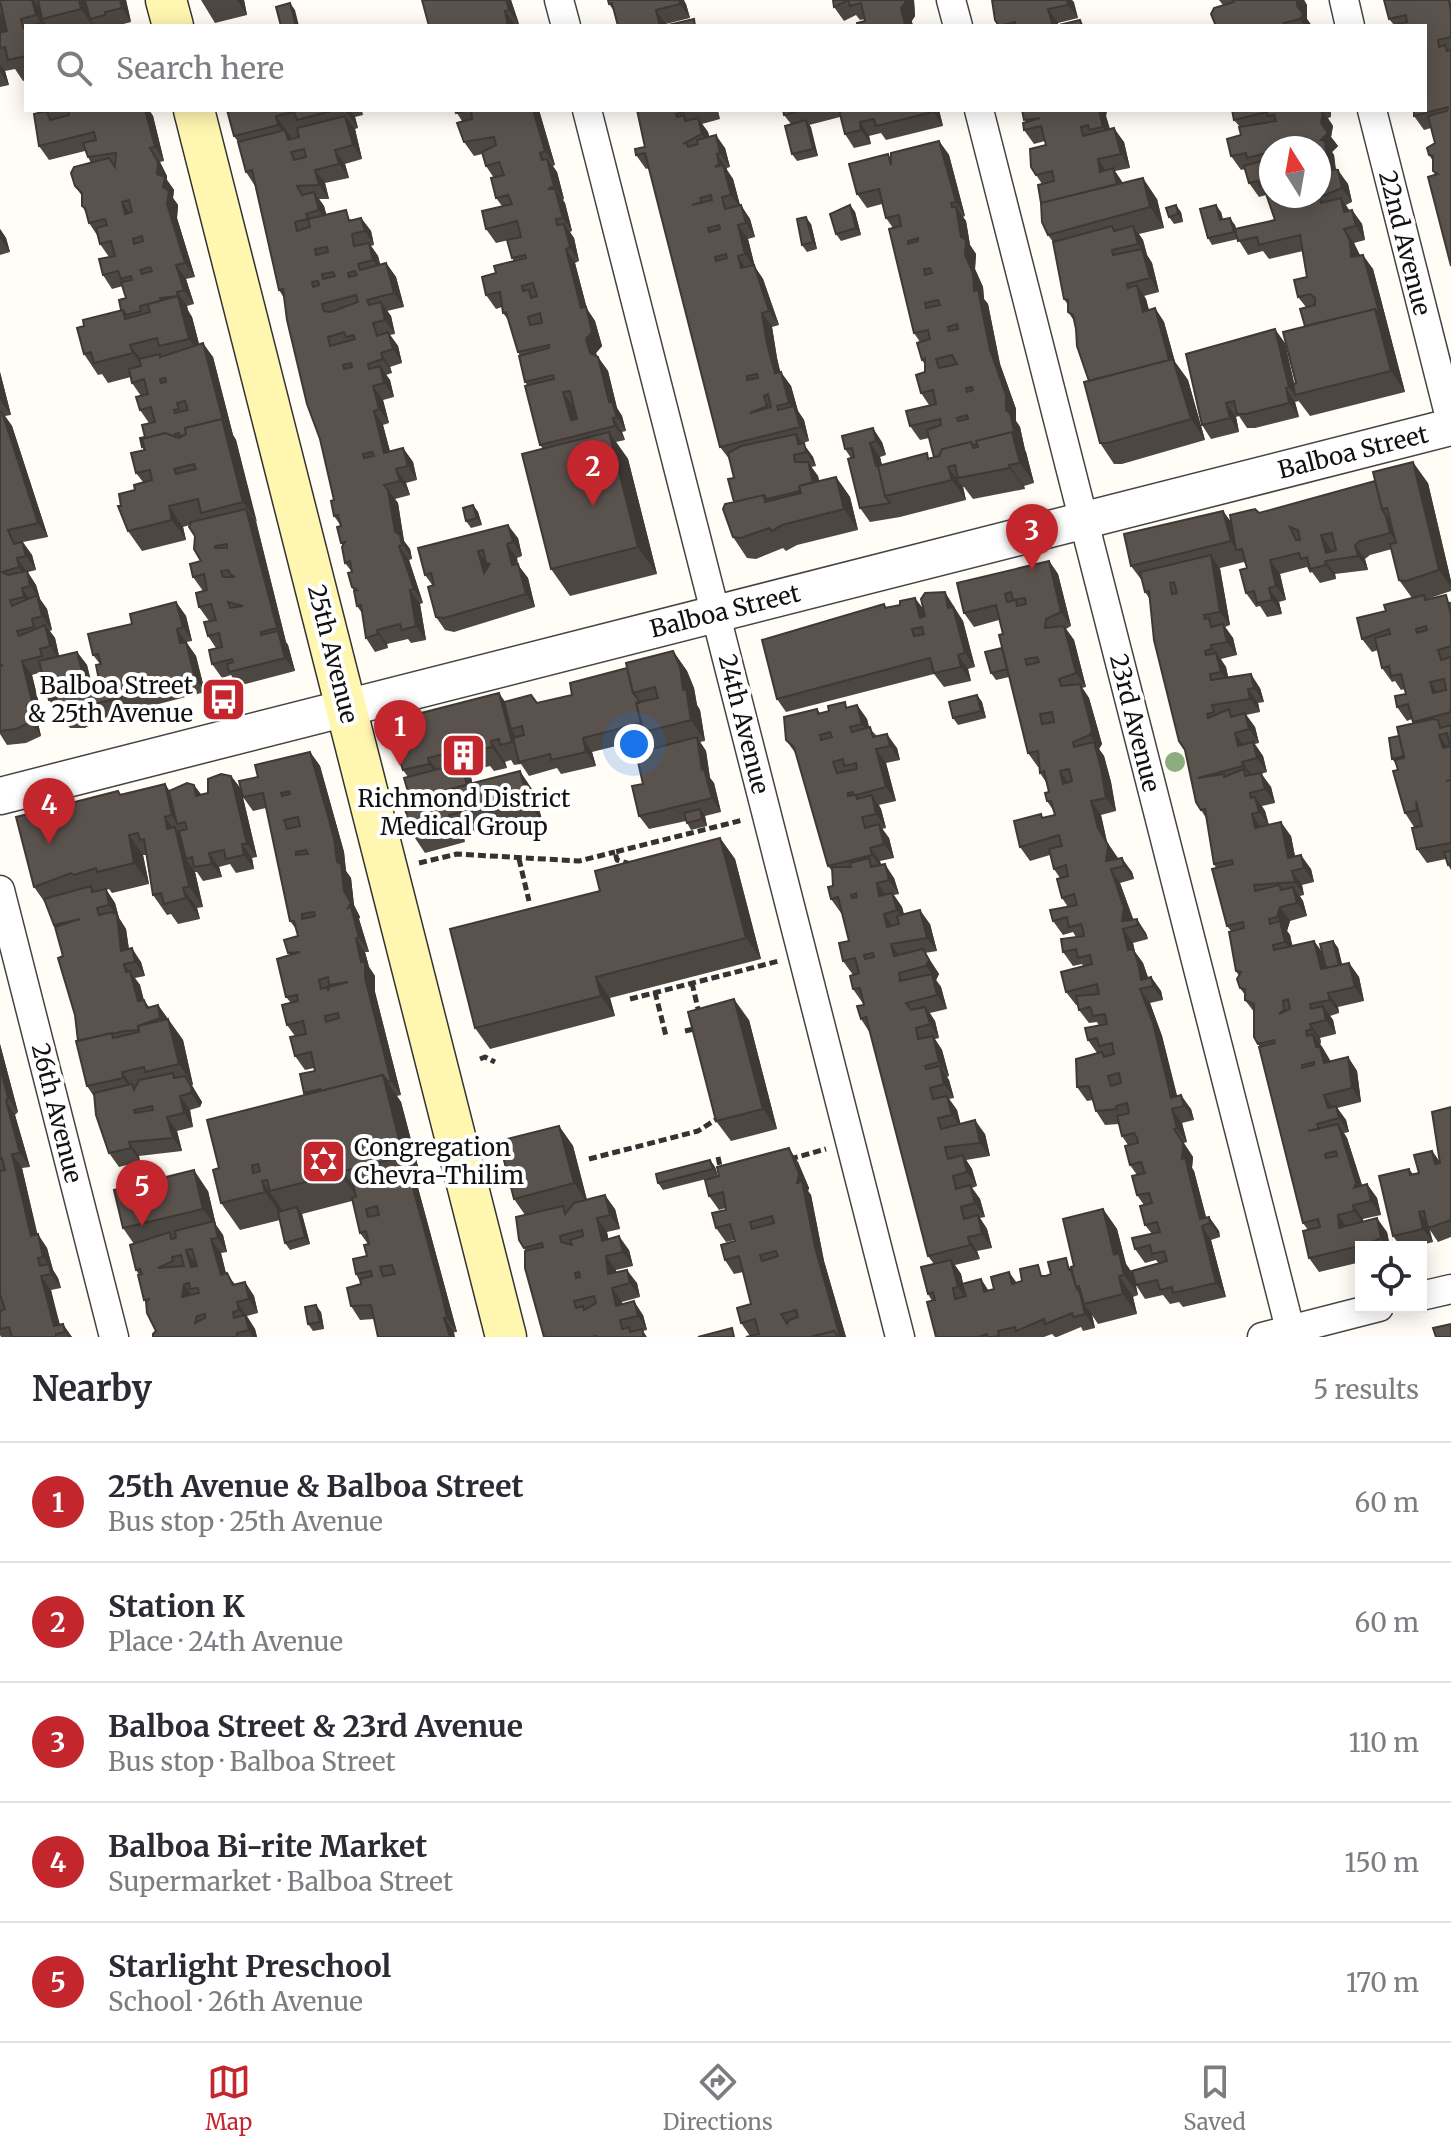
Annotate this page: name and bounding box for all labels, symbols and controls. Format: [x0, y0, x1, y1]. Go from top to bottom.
search box [24, 24, 1427, 112]
icon: search [52, 46, 96, 90]
text: Search here [116, 49, 284, 87]
north arrow [1259, 136, 1331, 208]
street label: 22nd Avenue [1372, 167, 1438, 319]
street label: Balboa Street [1275, 418, 1432, 486]
pin: 2 [567, 440, 619, 506]
pin: 3 [1006, 504, 1058, 570]
street label: Balboa Street [647, 577, 804, 645]
street label: 25th Avenue [301, 582, 365, 726]
street label: 24th Avenue [712, 651, 776, 797]
street label: 23rd Avenue [1103, 651, 1167, 795]
place label: Balboa Street & 25th Avenue [27, 670, 194, 729]
bus stop icon: Balboa Street & 25th Avenue [200, 675, 248, 723]
pin: 1 [374, 700, 426, 766]
your location [614, 724, 654, 764]
building icon: Richmond District Medical Group [440, 732, 488, 780]
pin: 4 [23, 778, 75, 844]
place label: Richmond District Medical Group [358, 783, 571, 842]
street label: 26th Avenue [25, 1040, 89, 1186]
place label: Congregation Chevra-Thilim [354, 1132, 524, 1191]
synagogue icon: Congregation Chevra-Thilim [299, 1137, 347, 1185]
pin: 5 [116, 1160, 168, 1226]
map controls [1355, 1241, 1427, 1313]
button: locate [1355, 1241, 1427, 1313]
text: Nearby [32, 1368, 152, 1410]
text: 5 results [1313, 1373, 1419, 1406]
text: 25th Avenue & Balboa Street [108, 1467, 524, 1505]
text: 1 [52, 1486, 64, 1519]
text: 60 m [1355, 1486, 1419, 1519]
text: Bus stop · 25th Avenue [108, 1505, 383, 1538]
text: Station K [108, 1587, 245, 1625]
text: 2 [50, 1606, 66, 1639]
text: 60 m [1355, 1606, 1419, 1639]
text: Place · 24th Avenue [108, 1625, 343, 1658]
text: Balboa Street & 23rd Avenue [108, 1707, 523, 1745]
text: 3 [51, 1726, 65, 1759]
text: 110 m [1349, 1726, 1419, 1759]
text: Bus stop · Balboa Street [108, 1745, 396, 1778]
text: Balboa Bi-rite Market [108, 1827, 427, 1865]
text: 4 [50, 1846, 66, 1879]
text: 150 m [1345, 1846, 1419, 1879]
text: Supermarket · Balboa Street [108, 1865, 453, 1898]
text: Starlight Preschool [108, 1947, 391, 1985]
text: 5 [50, 1966, 66, 1999]
text: 170 m [1346, 1966, 1419, 1999]
text: School · 26th Avenue [108, 1985, 363, 2018]
tab: Map [205, 2060, 252, 2136]
tab: Directions [663, 2060, 773, 2136]
tab: Saved [1183, 2060, 1246, 2136]

